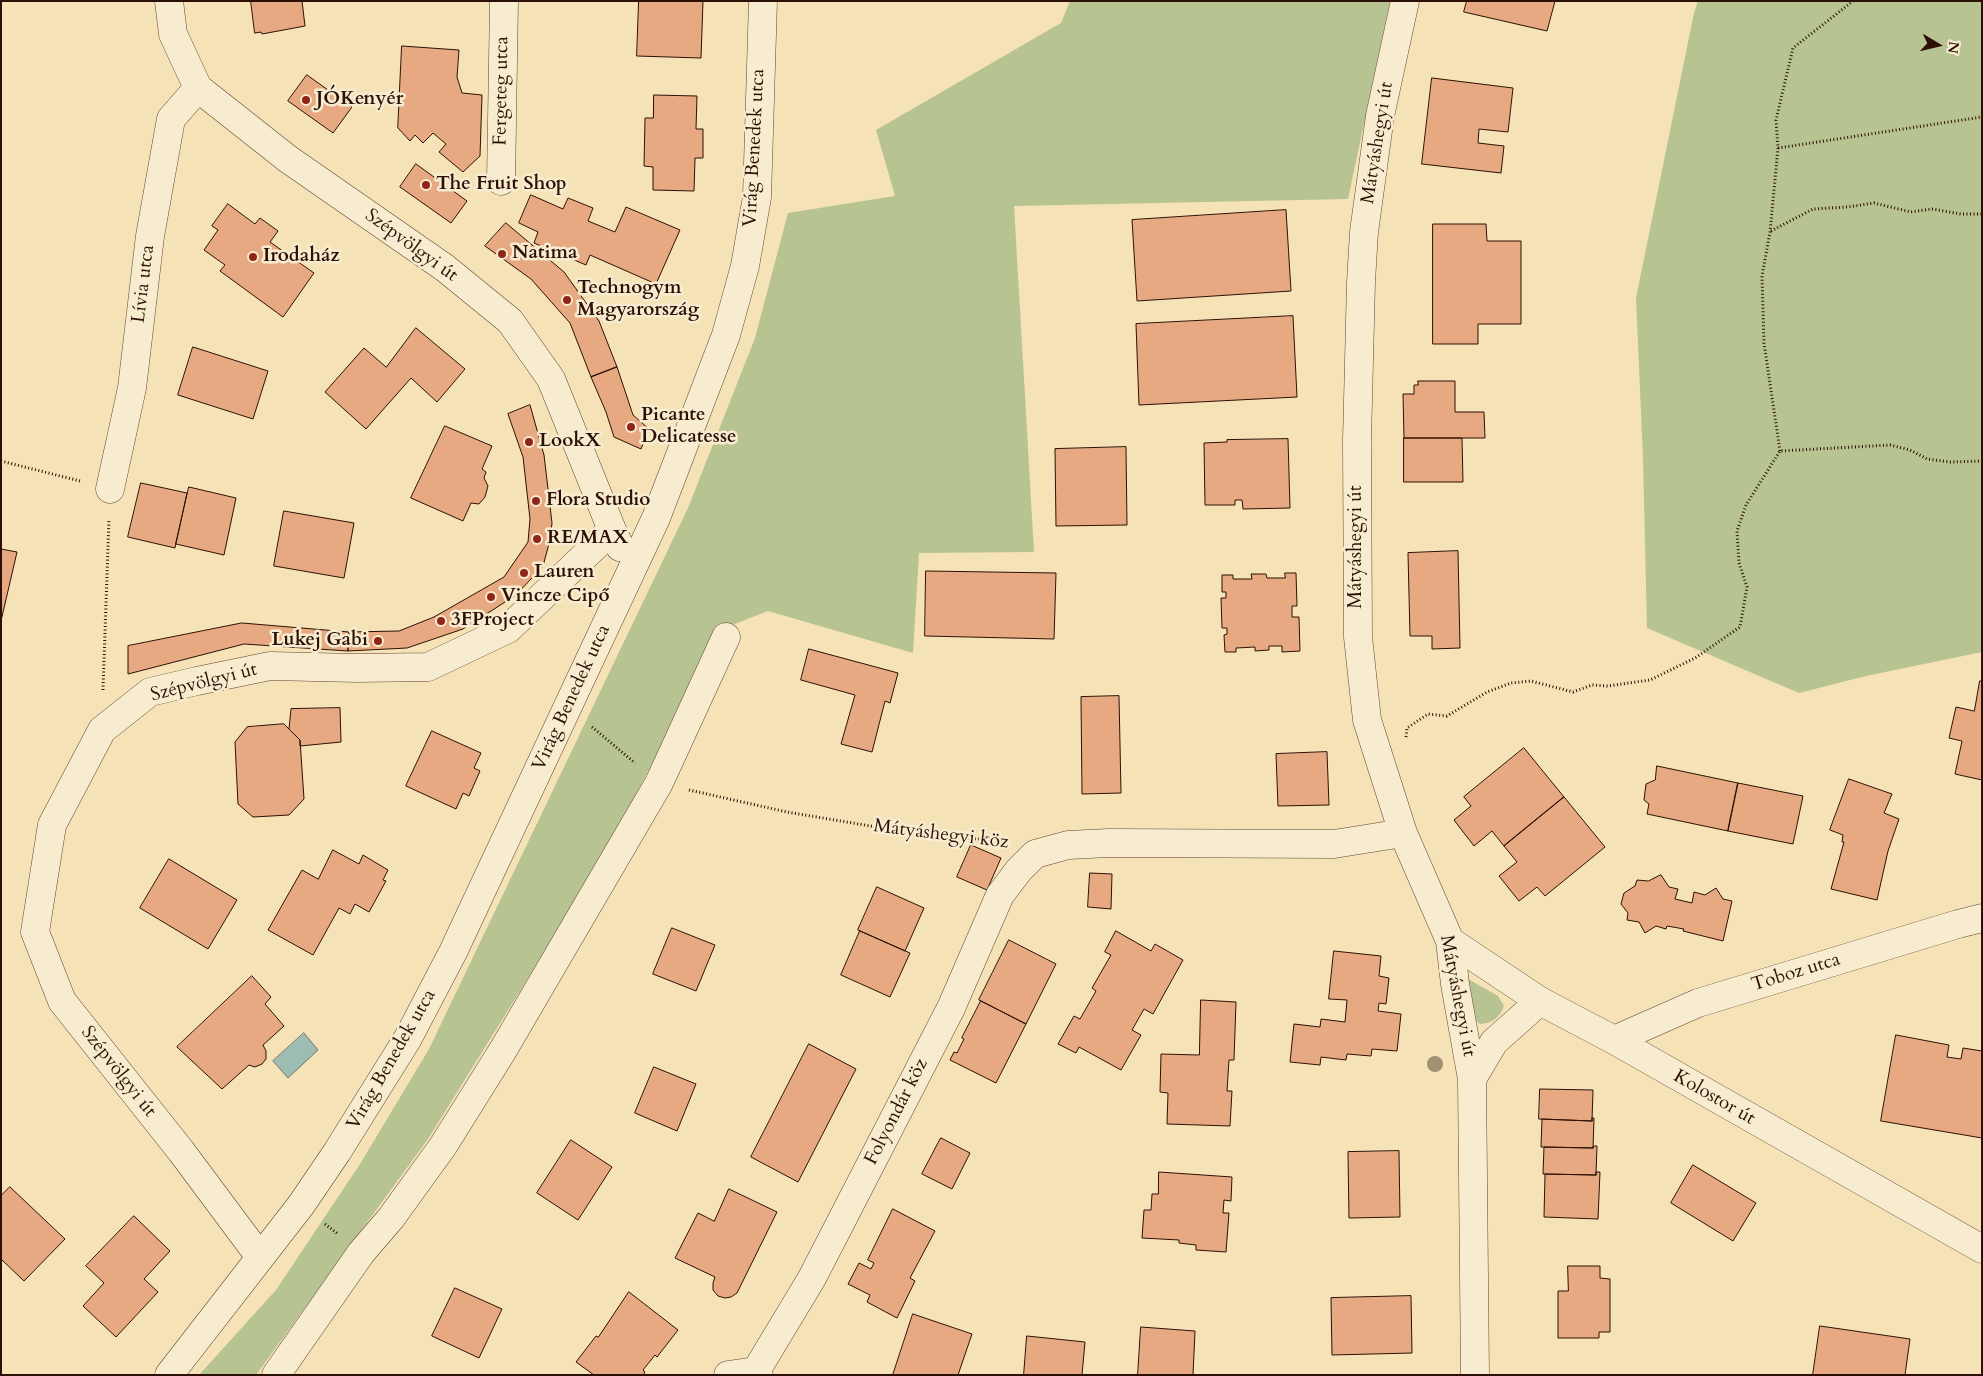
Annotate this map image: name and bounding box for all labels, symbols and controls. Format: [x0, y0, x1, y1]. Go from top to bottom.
north arrow [1913, 20, 1963, 70]
street label: Fergeteg utca [490, 36, 514, 146]
text: N [1943, 40, 1964, 55]
street label: Virág Benedek utca [739, 68, 771, 228]
street label: Mátyáshegyi út [1357, 80, 1399, 206]
place label: JÓKenyér [316, 89, 403, 111]
marker: JÓKenyér [300, 94, 312, 106]
place label: The Fruit Shop [436, 174, 567, 196]
marker: The Fruit Shop [420, 179, 432, 191]
street label: Szépvölgyi út [360, 205, 462, 287]
place label: Natima [512, 243, 577, 265]
street label: Lívia utca [128, 244, 160, 324]
place label: Irodaház [263, 246, 340, 268]
marker: Natima [496, 248, 508, 260]
marker: Irodaház [247, 251, 259, 263]
place label: Technogym Magyarország [577, 278, 699, 322]
marker: Technogym Magyarország [561, 294, 573, 306]
place label: Picante Delicatesse [641, 405, 736, 449]
marker: Picante Delicatesse [625, 421, 637, 433]
place label: LookX [539, 431, 601, 453]
marker: LookX [523, 436, 535, 448]
street label: Mátyáshegyi út [1346, 485, 1368, 609]
place label: Flora Studio [546, 490, 650, 512]
marker: Flora Studio [530, 495, 542, 507]
place label: RE/MAX [547, 528, 629, 550]
marker: RE/MAX [531, 533, 543, 545]
place label: Lauren [534, 562, 594, 584]
marker: Lauren [518, 567, 530, 579]
place label: Vincze Cipő [501, 586, 609, 608]
marker: Vincze Cipő [485, 591, 497, 603]
place label: 3FProject [451, 610, 534, 632]
marker: 3FProject [435, 615, 447, 627]
street label: Virág Benedek utca [528, 621, 616, 775]
place label: Lukej Gabi [271, 630, 368, 652]
marker: Lukej Gabi [372, 635, 384, 647]
street label: Szépvölgyi út [148, 659, 260, 707]
street label: Mátyáshegyi köz [872, 815, 1010, 855]
street label: Mátyáshegyi út [1434, 933, 1480, 1059]
street label: Toboz utca [1749, 949, 1843, 997]
street label: Virág Benedek utca [343, 986, 441, 1134]
street label: Szépvölgyi út [75, 1022, 161, 1122]
street label: Folyondár köz [860, 1055, 934, 1169]
street label: Kolostor út [1669, 1065, 1759, 1131]

